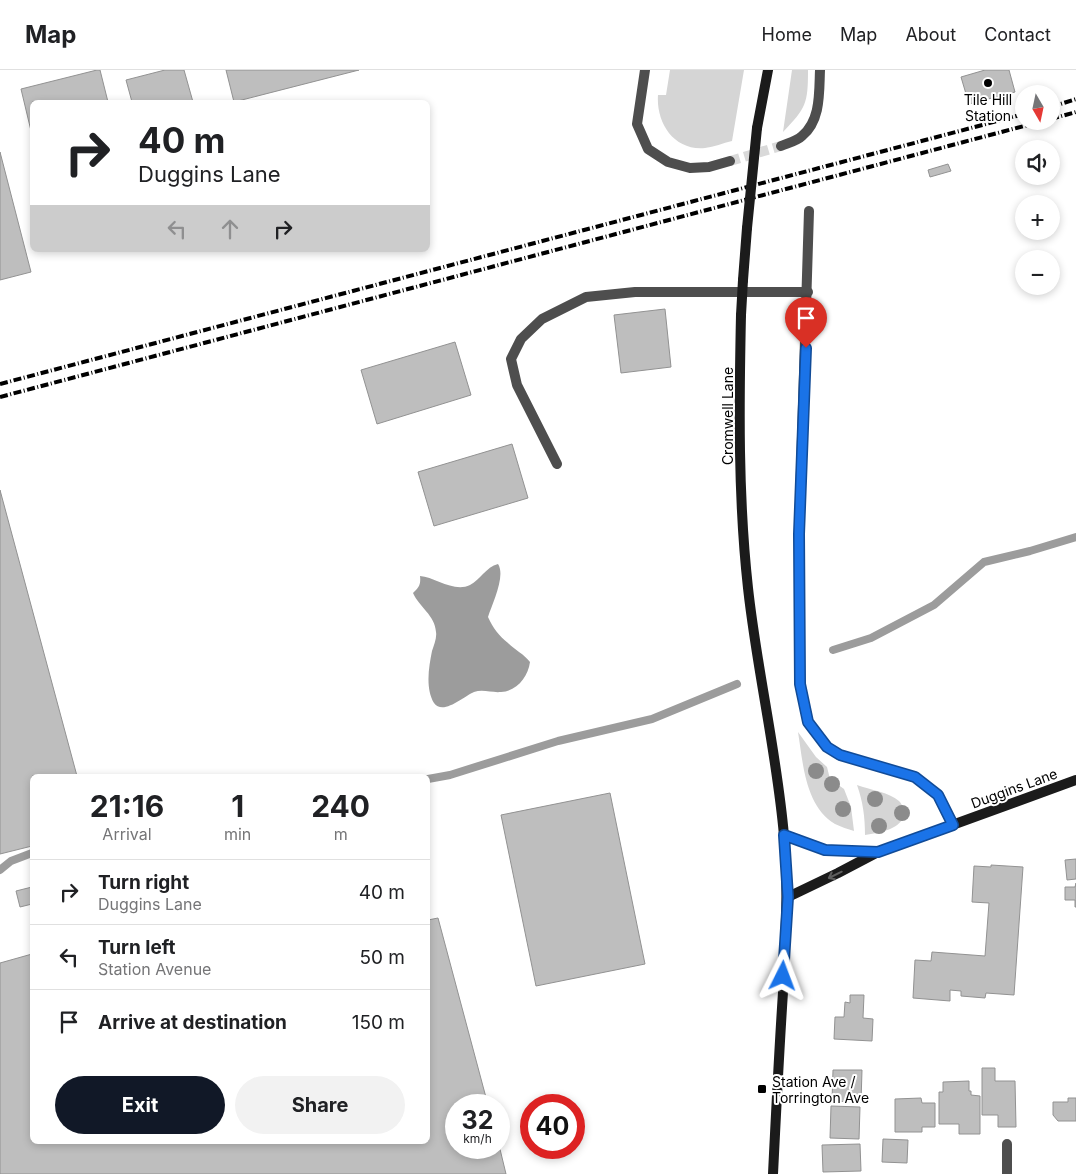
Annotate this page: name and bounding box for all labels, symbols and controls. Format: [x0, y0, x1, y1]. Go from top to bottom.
text: Map [25, 20, 76, 49]
text: Home [762, 24, 812, 45]
text: Map [840, 24, 877, 45]
text: About [905, 24, 956, 45]
text: Contact [984, 24, 1051, 45]
marker: Tile Hill Station [982, 77, 994, 89]
north arrow [1015, 85, 1060, 130]
map controls [1015, 85, 1060, 295]
place label: Tile Hill Station [964, 91, 1012, 124]
text: 40 m [138, 119, 226, 161]
icon: right [55, 120, 120, 185]
button: sound [1015, 140, 1060, 185]
text: Duggins Lane [138, 161, 281, 187]
button: + [1015, 195, 1060, 240]
icon: left [163, 215, 191, 243]
icon: ahead [216, 215, 244, 243]
icon: right [269, 215, 297, 243]
button: − [1015, 250, 1060, 295]
pin [785, 297, 827, 348]
icon: arrive [792, 304, 820, 332]
street label: Cromwell Lane [719, 367, 736, 465]
street label: Duggins Lane [968, 764, 1060, 812]
text: 21:16 [90, 788, 164, 824]
text: 1 [231, 788, 244, 824]
text: 240 [311, 788, 370, 824]
text: Arrival [102, 824, 152, 844]
text: min [224, 824, 251, 844]
text: m [334, 824, 348, 844]
one-way arrow [827, 870, 842, 880]
text: Turn right [98, 871, 189, 894]
icon: right [55, 878, 83, 906]
text: 40 m [359, 881, 405, 904]
text: Duggins Lane [98, 894, 202, 914]
text: Turn left [98, 936, 176, 959]
icon: left [55, 943, 83, 971]
text: 50 m [359, 946, 405, 969]
position arrow [756, 949, 808, 1001]
text: Station Avenue [98, 959, 211, 979]
icon: arrive [55, 1008, 83, 1036]
text: Arrive at destination [98, 1011, 287, 1034]
text: 150 m [352, 1011, 405, 1034]
place label: Station Ave / Torrington Ave [772, 1073, 869, 1106]
button: Exit [55, 1076, 225, 1134]
button: Share [235, 1076, 405, 1134]
marker: Station Ave / Torrington Ave [756, 1083, 768, 1095]
speed limit sign: 40 [520, 1094, 585, 1159]
text: 32 [462, 1105, 493, 1135]
text: km/h [463, 1131, 492, 1146]

